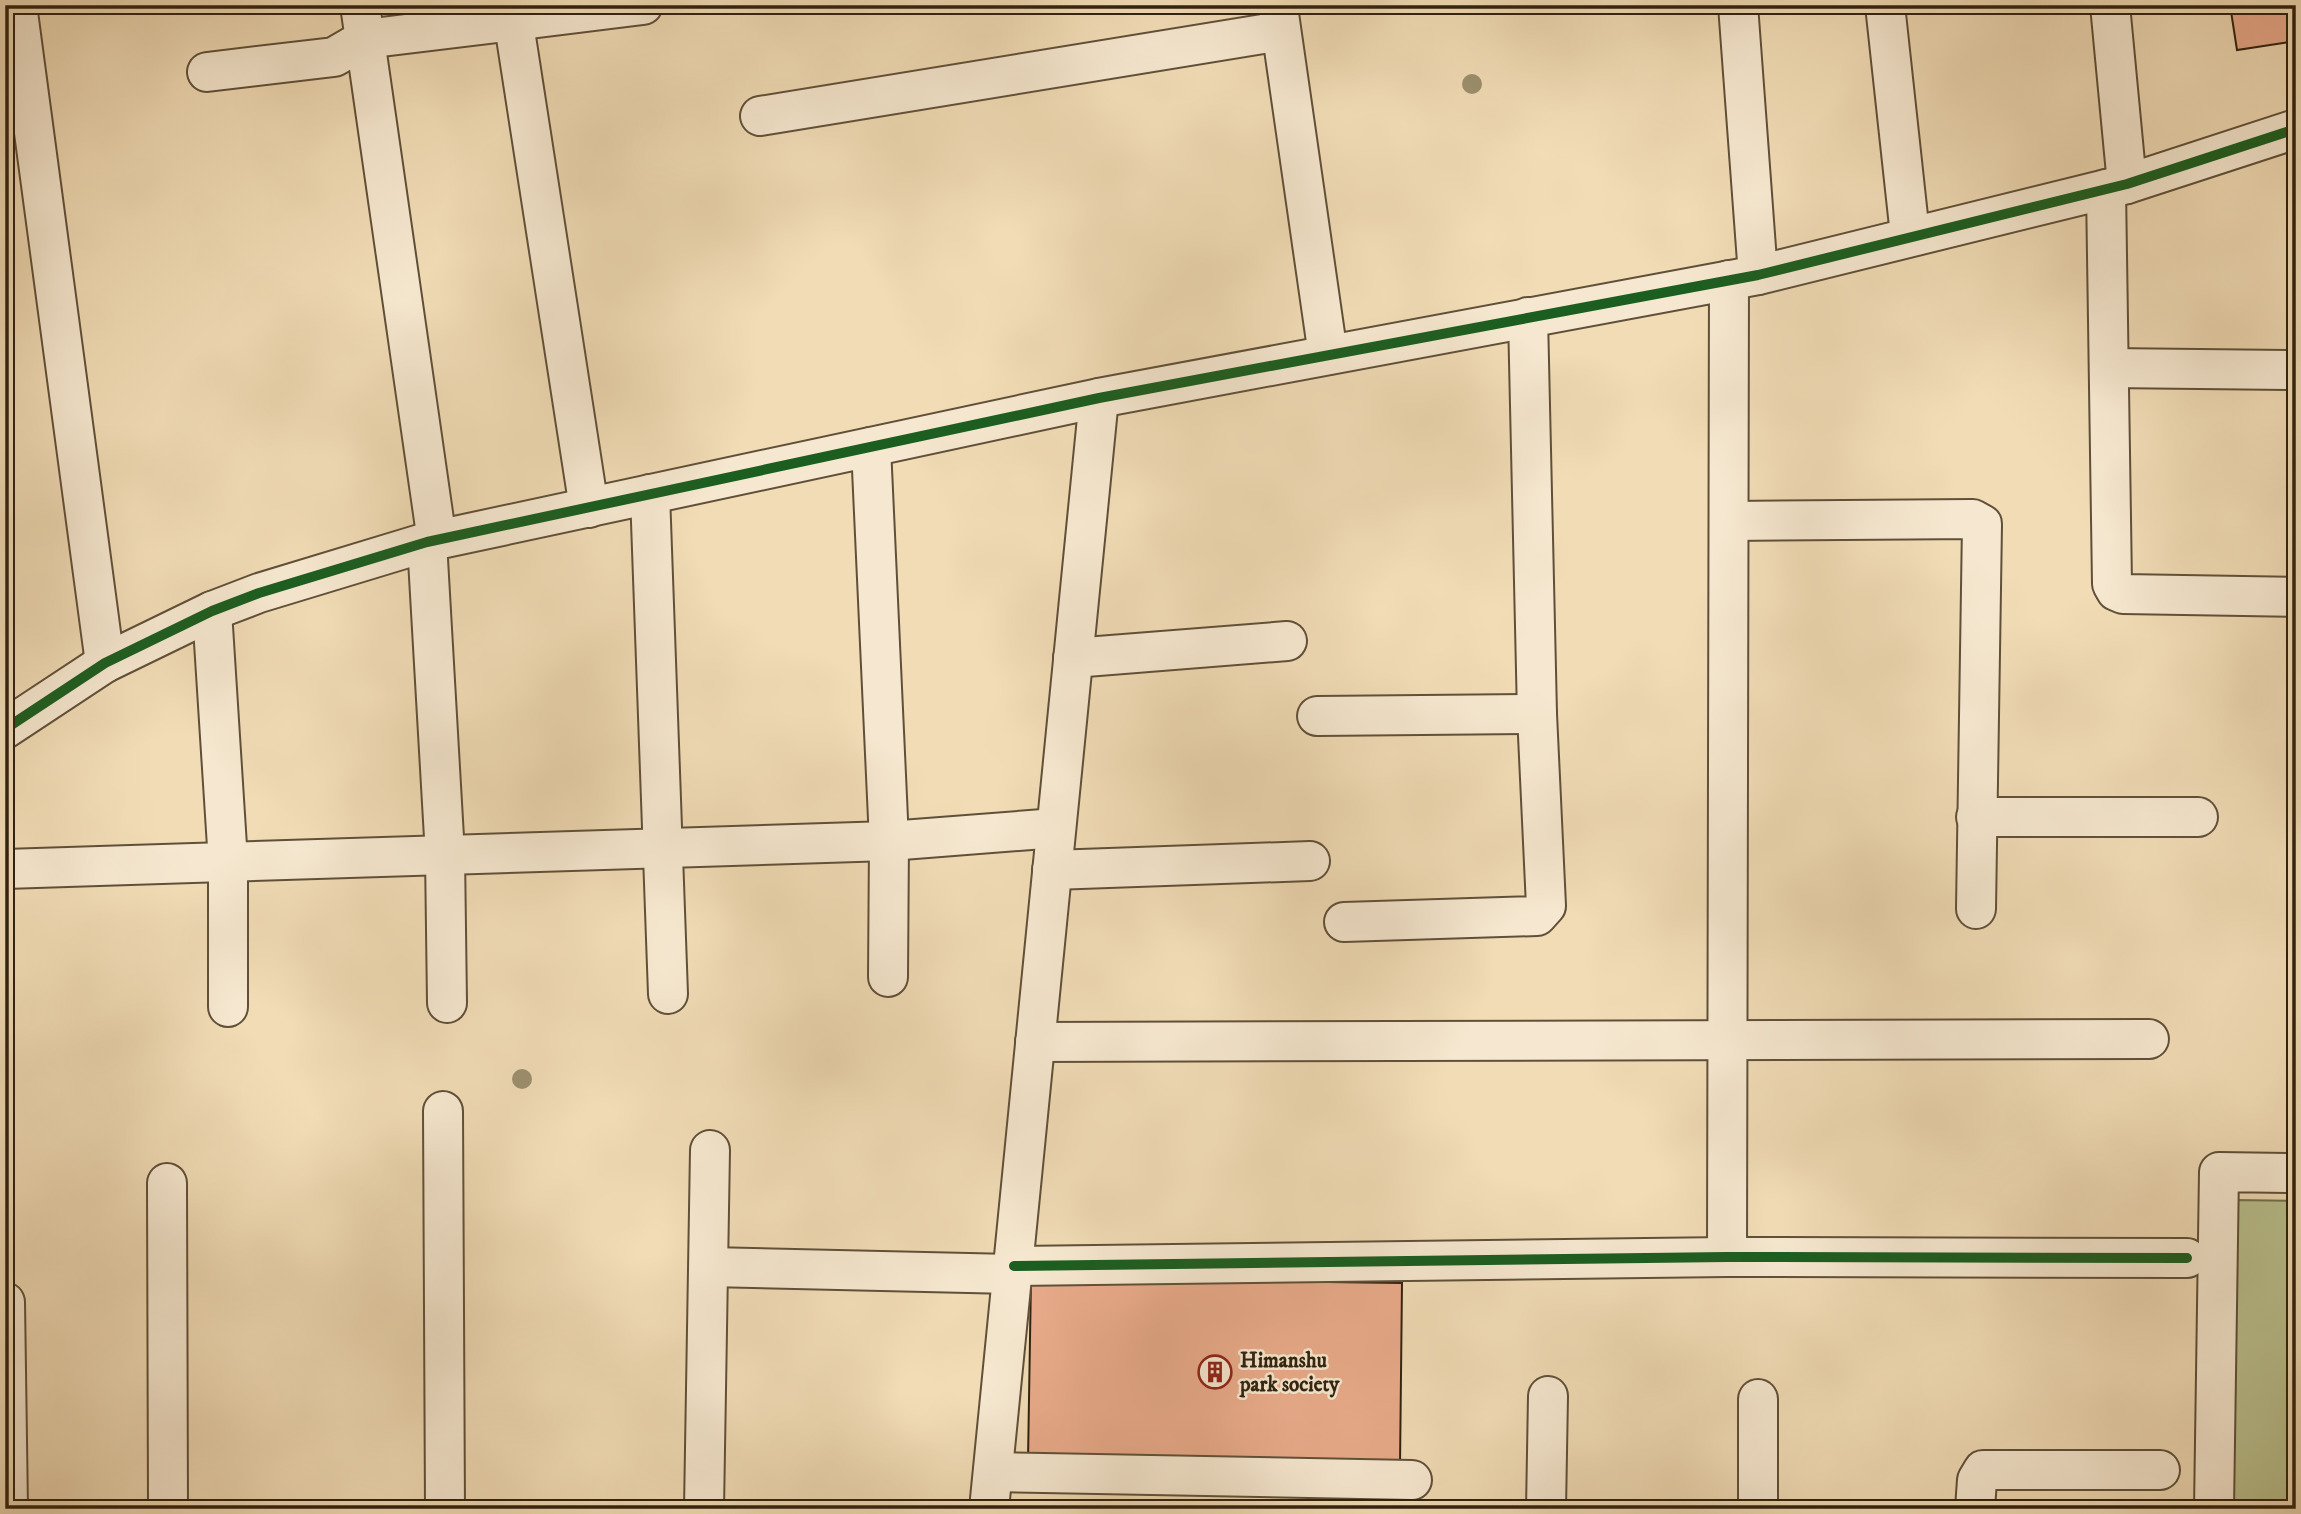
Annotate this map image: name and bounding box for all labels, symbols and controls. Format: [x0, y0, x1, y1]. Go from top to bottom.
place label: Himanshu park society [1239, 1348, 1340, 1398]
building icon: Himanshu park society [1196, 1353, 1234, 1391]

